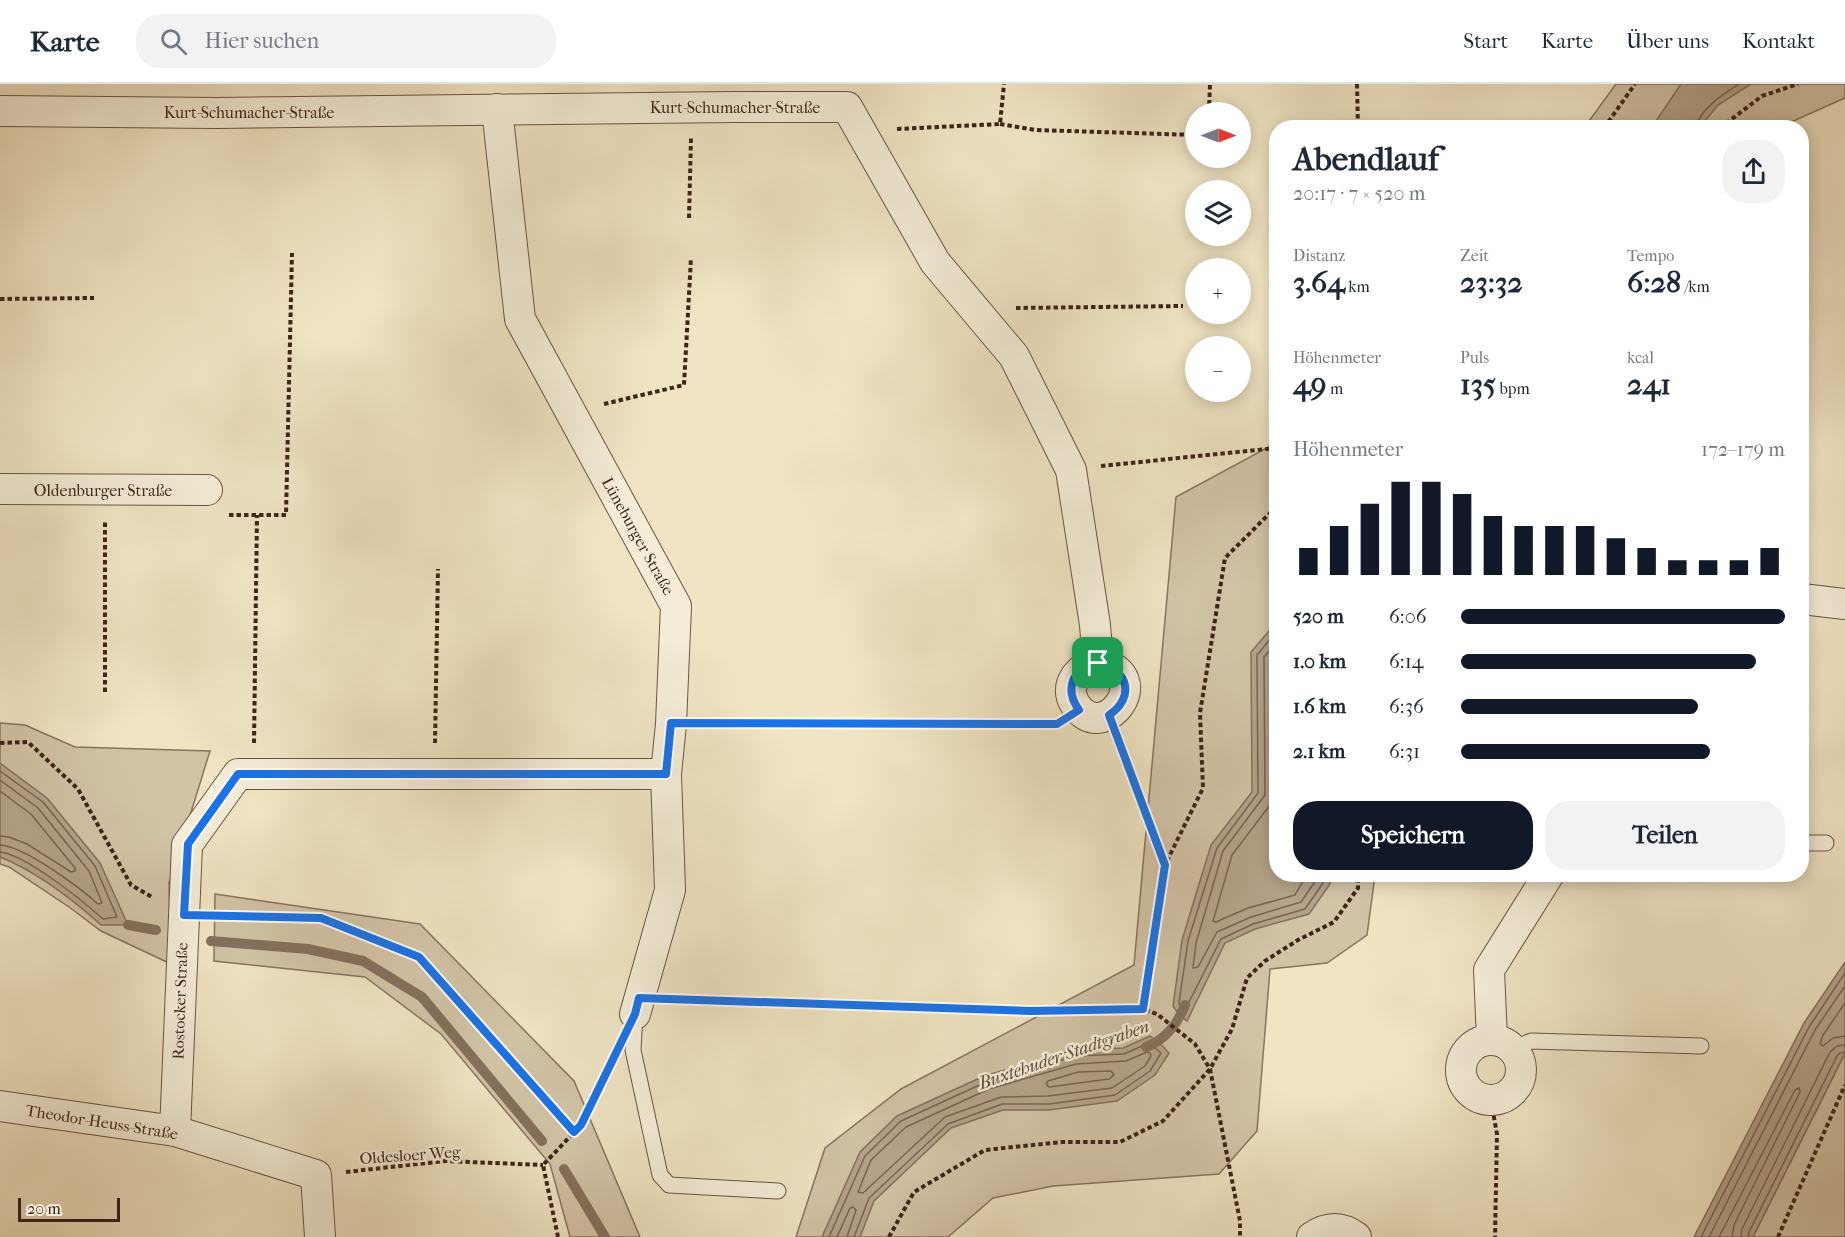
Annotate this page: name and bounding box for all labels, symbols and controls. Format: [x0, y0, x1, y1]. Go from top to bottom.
search box [136, 14, 556, 68]
text: Karte [30, 25, 100, 58]
icon: search [157, 25, 190, 58]
text: Hier suchen [205, 28, 319, 54]
text: Start [1463, 29, 1508, 53]
text: Karte [1541, 29, 1593, 53]
text: Über uns [1626, 29, 1709, 53]
text: Kontakt [1742, 29, 1815, 53]
street label: Kurt-Schumacher-Straße [650, 98, 820, 117]
north arrow [1185, 102, 1251, 168]
map controls [1185, 102, 1251, 402]
street label: Kurt-Schumacher-Straße [164, 103, 334, 122]
text: Abendlauf [1293, 140, 1439, 179]
button: share [1722, 140, 1785, 203]
button: layers [1185, 180, 1251, 246]
text: 20:17 · 7 × 520 m [1293, 182, 1425, 205]
text: Distanz [1293, 246, 1345, 265]
text: Zeit [1460, 246, 1489, 265]
text: Tempo [1627, 246, 1674, 265]
button: + [1185, 258, 1251, 324]
text: 3.64 [1293, 265, 1345, 300]
text: 23:32 [1460, 265, 1523, 300]
text: 6:28 [1627, 265, 1681, 300]
text: km [1345, 277, 1370, 296]
text: /km [1681, 277, 1710, 296]
button: − [1185, 336, 1251, 402]
text: Höhenmeter [1293, 348, 1381, 367]
text: Puls [1460, 348, 1489, 367]
text: kcal [1627, 348, 1654, 367]
text: 49 [1293, 367, 1326, 402]
text: 135 [1460, 367, 1496, 402]
text: 241 [1627, 367, 1671, 402]
text: m [1326, 379, 1343, 398]
text: bpm [1496, 379, 1530, 398]
text: Höhenmeter [1293, 438, 1403, 461]
text: 172–179 m [1701, 438, 1785, 461]
street label: Lüneburger Straße [598, 474, 678, 598]
street label: Oldenburger Straße [34, 481, 172, 500]
text: 520 m [1293, 605, 1344, 628]
text: 6:06 [1389, 605, 1427, 628]
pin [1072, 637, 1123, 688]
icon: arrive [1081, 646, 1114, 679]
text: 1.0 km [1293, 650, 1346, 673]
text: 6:14 [1389, 650, 1424, 673]
text: 1.6 km [1293, 695, 1346, 718]
text: 6:36 [1389, 695, 1424, 718]
text: 2.1 km [1293, 740, 1346, 763]
text: 6:31 [1389, 740, 1420, 763]
button: Speichern [1293, 801, 1533, 870]
button: Teilen [1545, 801, 1785, 870]
street label: Rostocker Straße [168, 942, 192, 1060]
water label: Buxtehuder Stadtgraben [975, 1016, 1152, 1094]
street label: Theodor-Heuss-Straße [24, 1101, 180, 1143]
street label: Oldesloer Weg [359, 1142, 462, 1168]
scale bar [18, 1195, 120, 1222]
text: 20 m [27, 1199, 61, 1218]

